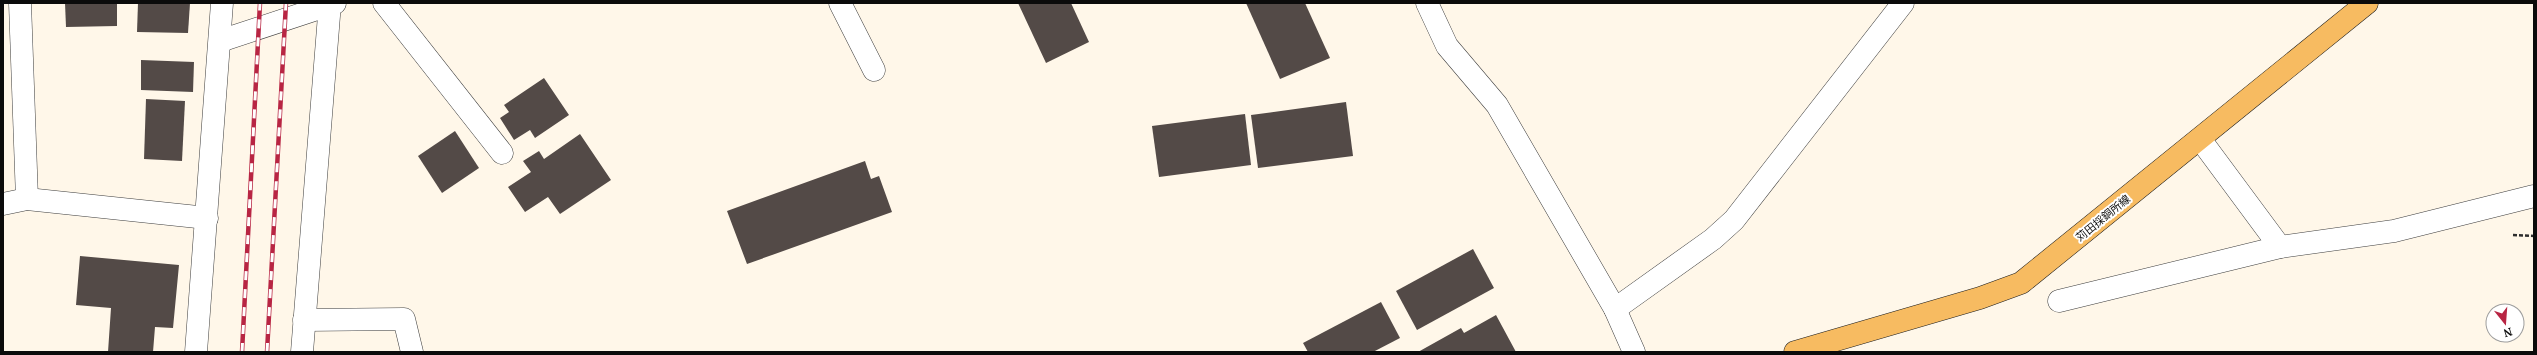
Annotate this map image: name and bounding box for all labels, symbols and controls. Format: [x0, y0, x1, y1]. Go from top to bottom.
street label: 苅田採銅所線 [2073, 192, 2133, 244]
north arrow [2485, 303, 2525, 343]
text: N [2501, 325, 2514, 341]

